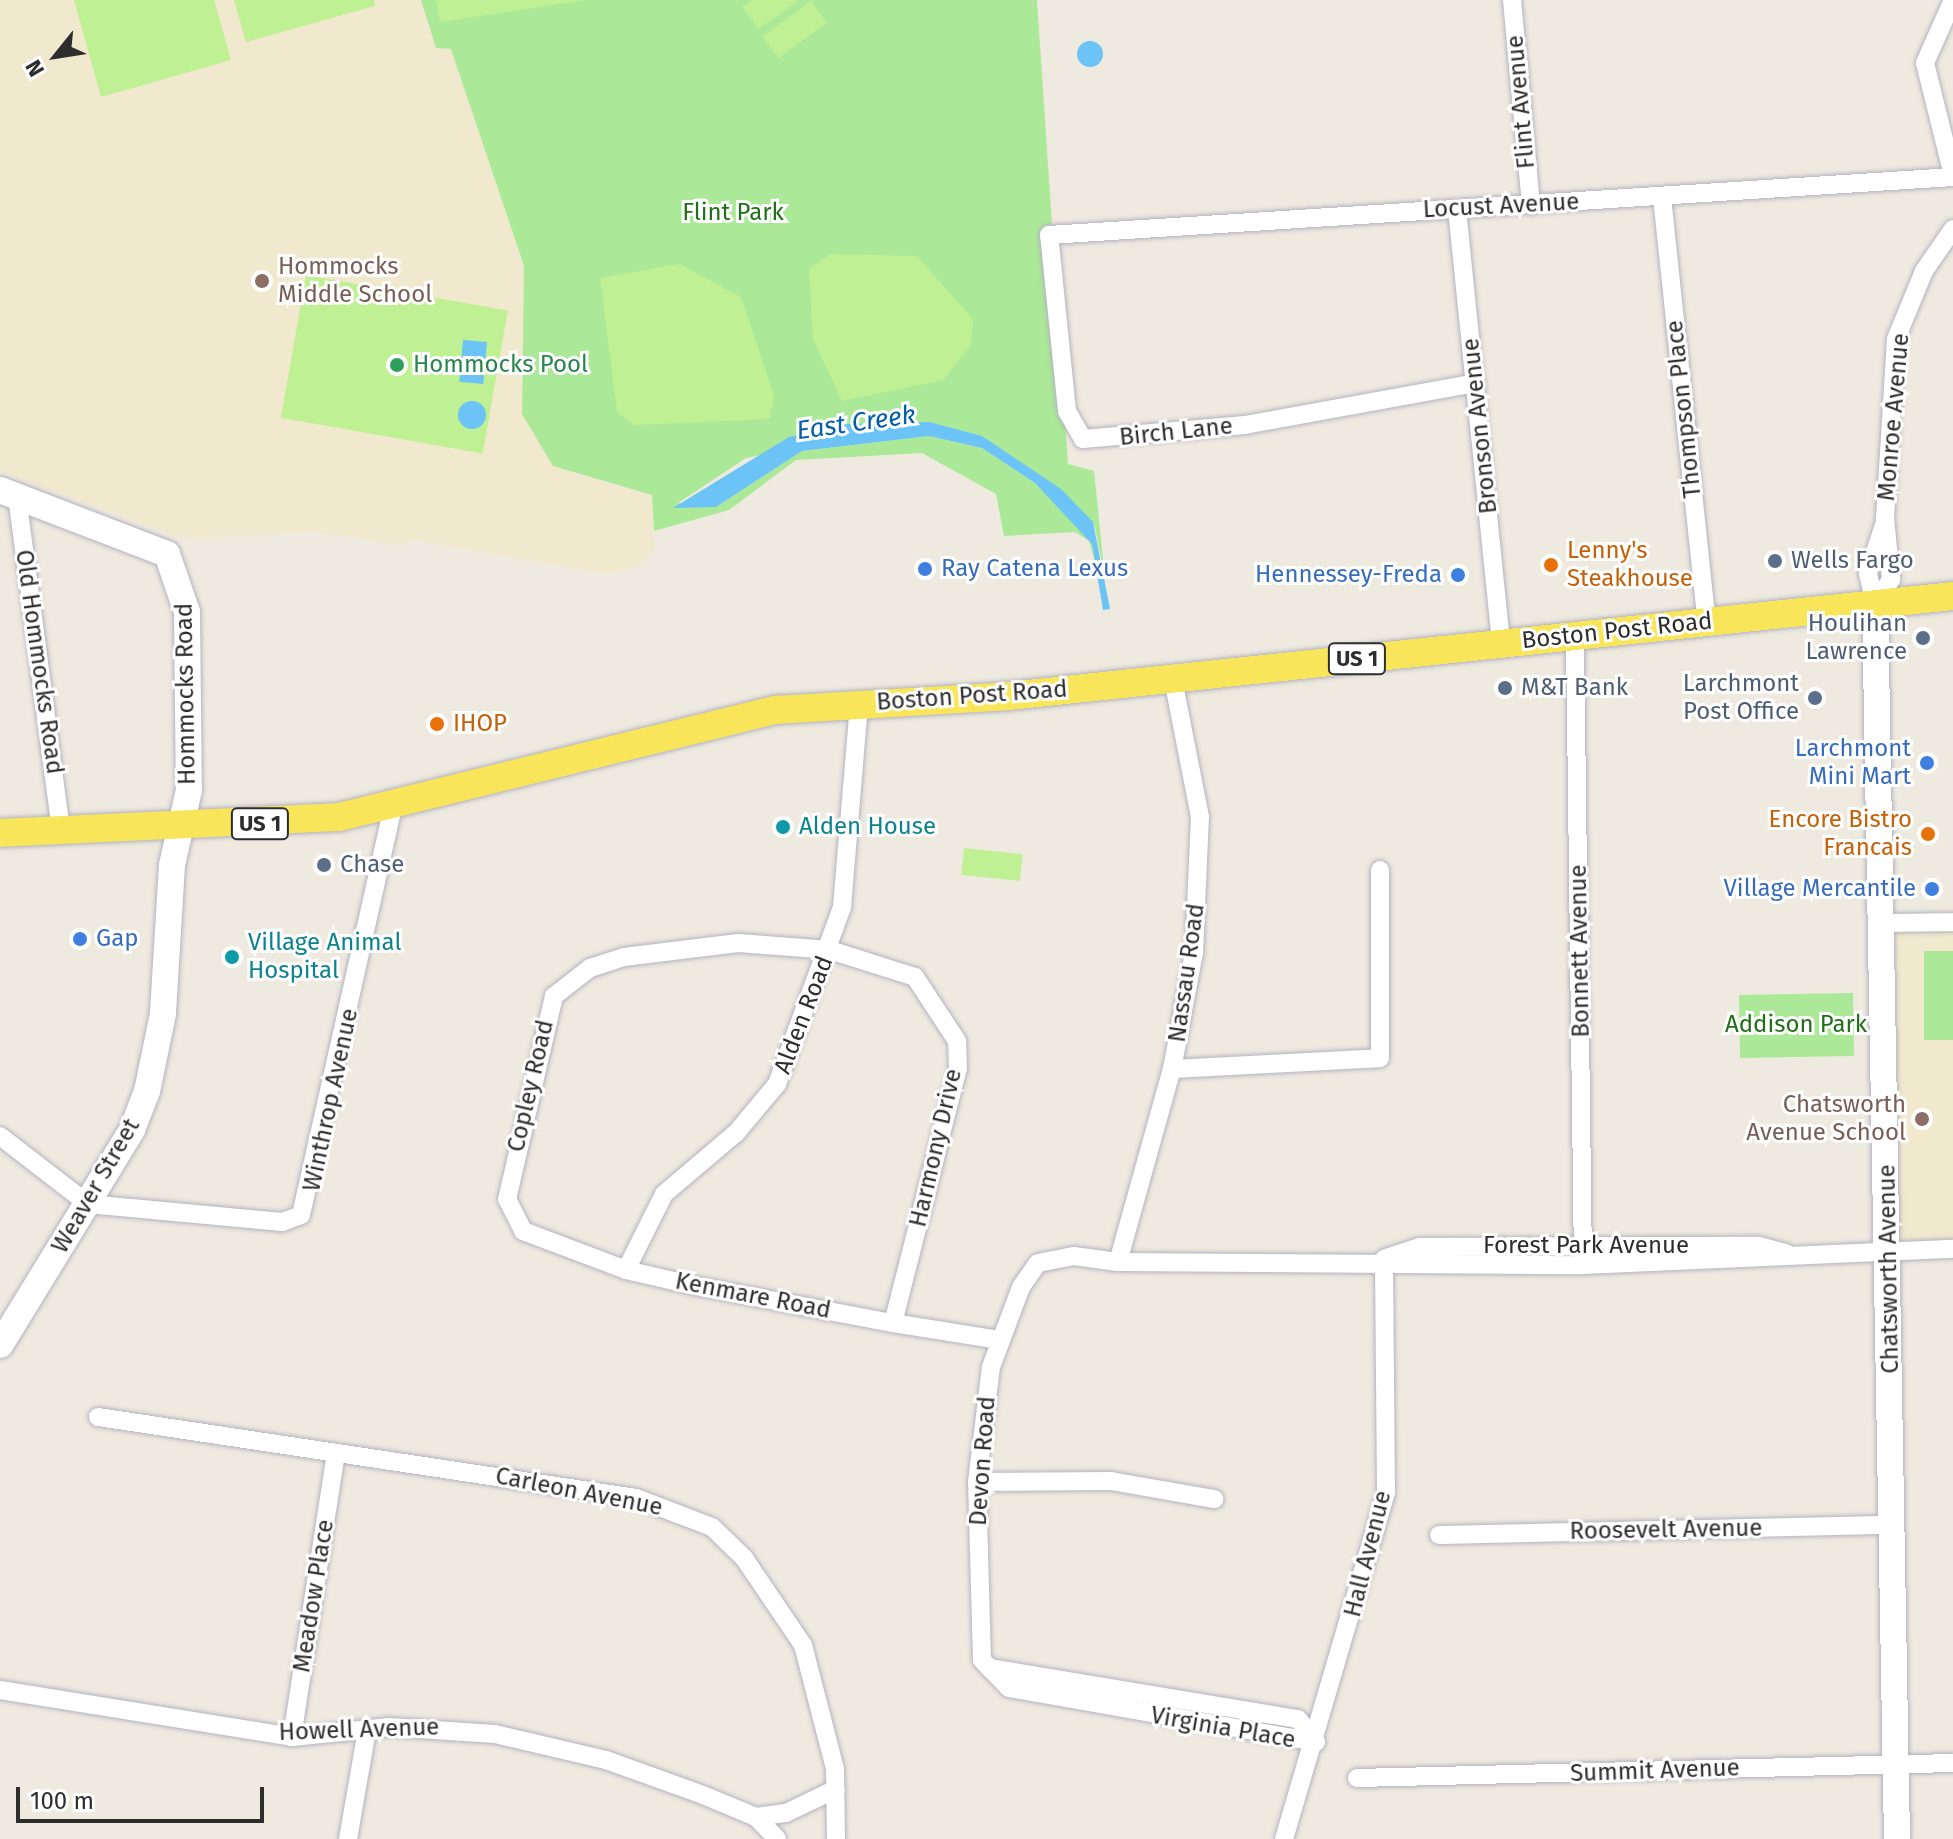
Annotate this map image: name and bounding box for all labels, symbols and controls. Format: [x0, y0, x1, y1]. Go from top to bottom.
north arrow [16, 16, 96, 96]
street label: Flint Avenue [1501, 34, 1541, 170]
text: N [19, 55, 50, 81]
street label: Locust Avenue [1422, 188, 1580, 224]
park label: Flint Park [682, 199, 784, 227]
place label: Hommocks Middle School [278, 253, 432, 309]
marker: Hommocks Middle School [253, 272, 271, 290]
street label: Thompson Place [1660, 319, 1708, 499]
street label: Monroe Avenue [1872, 332, 1916, 502]
street label: Bronson Avenue [1456, 337, 1504, 515]
place label: Hommocks Pool [413, 351, 588, 379]
marker: Hommocks Pool [388, 356, 406, 374]
water label: East Creek [794, 399, 918, 447]
street label: Birch Lane [1118, 412, 1234, 452]
place label: Lenny's Steakhouse [1567, 537, 1693, 593]
place label: Wells Fargo [1791, 547, 1914, 575]
street label: Old Hommocks Road [9, 548, 69, 776]
marker: Wells Fargo [1766, 552, 1784, 570]
place label: Ray Catena Lexus [941, 555, 1128, 583]
marker: Lenny's Steakhouse [1542, 556, 1560, 574]
marker: Ray Catena Lexus [916, 560, 934, 578]
place label: Hennessey-Freda [1255, 561, 1442, 589]
marker: Hennessey-Freda [1449, 566, 1467, 584]
street label: Hommocks Road [170, 603, 202, 785]
street label: Boston Post Road [1520, 607, 1714, 655]
place label: Houlihan Lawrence [1805, 610, 1907, 666]
marker: Houlihan Lawrence [1914, 629, 1932, 647]
road number: US 1 [1327, 641, 1387, 677]
place label: Larchmont Post Office [1683, 670, 1799, 726]
place label: M&T Bank [1521, 674, 1628, 702]
street label: Boston Post Road [876, 675, 1068, 717]
marker: M&T Bank [1496, 679, 1514, 697]
marker: Larchmont Post Office [1806, 689, 1824, 707]
place label: IHOP [453, 710, 507, 738]
marker: IHOP [428, 715, 446, 733]
place label: Larchmont Mini Mart [1795, 735, 1911, 791]
marker: Larchmont Mini Mart [1918, 754, 1936, 772]
road number: US 1 [230, 806, 290, 842]
place label: Encore Bistro Francais [1769, 806, 1912, 862]
place label: Alden House [799, 813, 936, 841]
marker: Alden House [774, 818, 792, 836]
marker: Encore Bistro Francais [1919, 825, 1937, 843]
place label: Chase [340, 851, 404, 879]
marker: Chase [315, 856, 333, 874]
street label: Bonnett Avenue [1564, 864, 1596, 1038]
place label: Village Mercantile [1724, 875, 1916, 903]
marker: Village Mercantile [1923, 880, 1941, 898]
street label: Nassau Road [1163, 902, 1211, 1044]
place label: Gap [96, 925, 138, 953]
place label: Village Animal Hospital [248, 929, 401, 985]
marker: Gap [71, 930, 89, 948]
marker: Village Animal Hospital [223, 948, 241, 966]
street label: Alden Road [768, 952, 840, 1078]
street label: Winthrop Avenue [298, 1006, 364, 1194]
park label: Addison Park [1725, 1011, 1867, 1039]
street label: Copley Road [502, 1017, 560, 1155]
street label: Harmony Drive [904, 1066, 968, 1230]
place label: Chatsworth Avenue School [1746, 1091, 1906, 1147]
marker: Chatsworth Avenue School [1913, 1110, 1931, 1128]
street label: Weaver Street [46, 1114, 146, 1258]
street label: Chatsworth Avenue [1873, 1164, 1905, 1374]
street label: Forest Park Avenue [1483, 1232, 1689, 1260]
street label: Kenmare Road [673, 1267, 833, 1325]
street label: Devon Road [964, 1395, 1002, 1527]
street label: Carleon Avenue [493, 1462, 665, 1522]
street label: Hall Avenue [1338, 1488, 1398, 1620]
street label: Roosevelt Avenue [1569, 1514, 1763, 1546]
street label: Meadow Place [288, 1518, 340, 1674]
street label: Virginia Place [1148, 1701, 1298, 1755]
street label: Howell Avenue [278, 1713, 440, 1747]
street label: Summit Avenue [1570, 1754, 1740, 1788]
scale bar [20, 1771, 268, 1821]
text: 100 m [30, 1787, 94, 1815]

